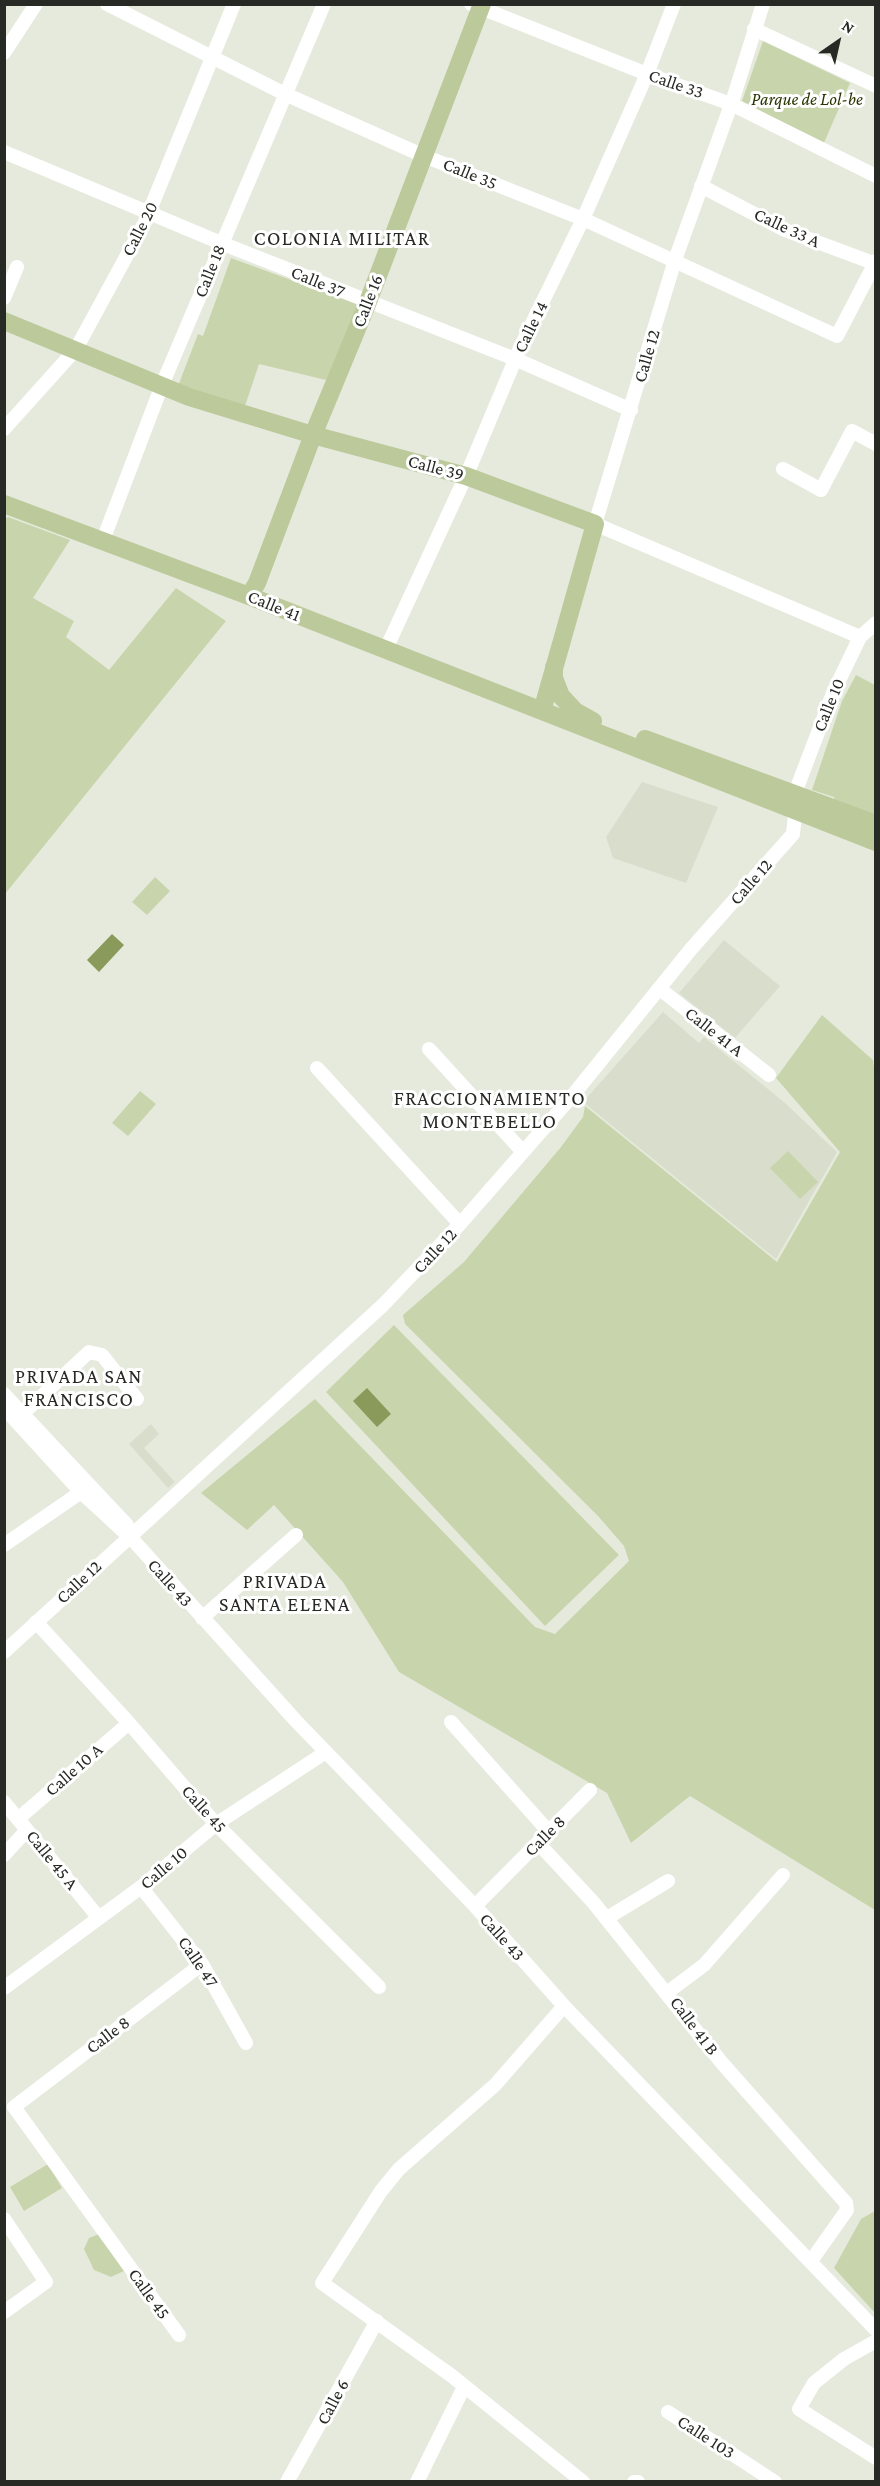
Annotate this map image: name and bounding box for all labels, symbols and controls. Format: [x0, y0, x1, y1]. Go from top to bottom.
north arrow [808, 12, 868, 72]
text: N [839, 17, 858, 37]
street label: Calle 33 [646, 65, 706, 103]
park label: Parque de Lol-be [751, 88, 863, 110]
street label: Calle 35 [440, 153, 500, 195]
street label: Calle 20 [117, 198, 163, 260]
street label: Calle 33 A [751, 203, 823, 253]
district label: COLONIA MILITAR [254, 227, 430, 251]
street label: Calle 18 [190, 241, 230, 301]
street label: Calle 37 [288, 261, 348, 303]
street label: Calle 16 [348, 272, 388, 330]
street label: Calle 14 [509, 298, 553, 356]
street label: Calle 12 [629, 327, 665, 385]
street label: Calle 39 [406, 450, 466, 486]
street label: Calle 41 [245, 586, 303, 626]
street label: Calle 10 [809, 675, 849, 735]
street label: Calle 12 [725, 854, 777, 910]
street label: Calle 41 A [680, 1002, 748, 1062]
district label: FRACCIONAMIENTO MONTEBELLO [394, 1087, 586, 1134]
street label: Calle 12 [409, 1224, 461, 1278]
district label: PRIVADA SAN FRANCISCO [15, 1365, 143, 1412]
street label: Calle 43 [143, 1555, 197, 1611]
street label: Calle 12 [52, 1556, 106, 1608]
district label: PRIVADA SANTA ELENA [219, 1570, 351, 1617]
street label: Calle 10 A [41, 1739, 107, 1801]
street label: Calle 45 [177, 1781, 231, 1837]
street label: Calle 8 [520, 1811, 570, 1861]
street label: Calle 45 A [21, 1826, 83, 1894]
street label: Calle 10 [136, 1842, 192, 1894]
street label: Calle 43 [475, 1909, 529, 1965]
street label: Calle 47 [173, 1932, 223, 1992]
street label: Calle 41 B [665, 1992, 723, 2060]
street label: Calle 8 [82, 2012, 134, 2058]
street label: Calle 45 [123, 2265, 175, 2323]
street label: Calle 6 [312, 2375, 354, 2429]
street label: Calle 103 [673, 2410, 739, 2464]

